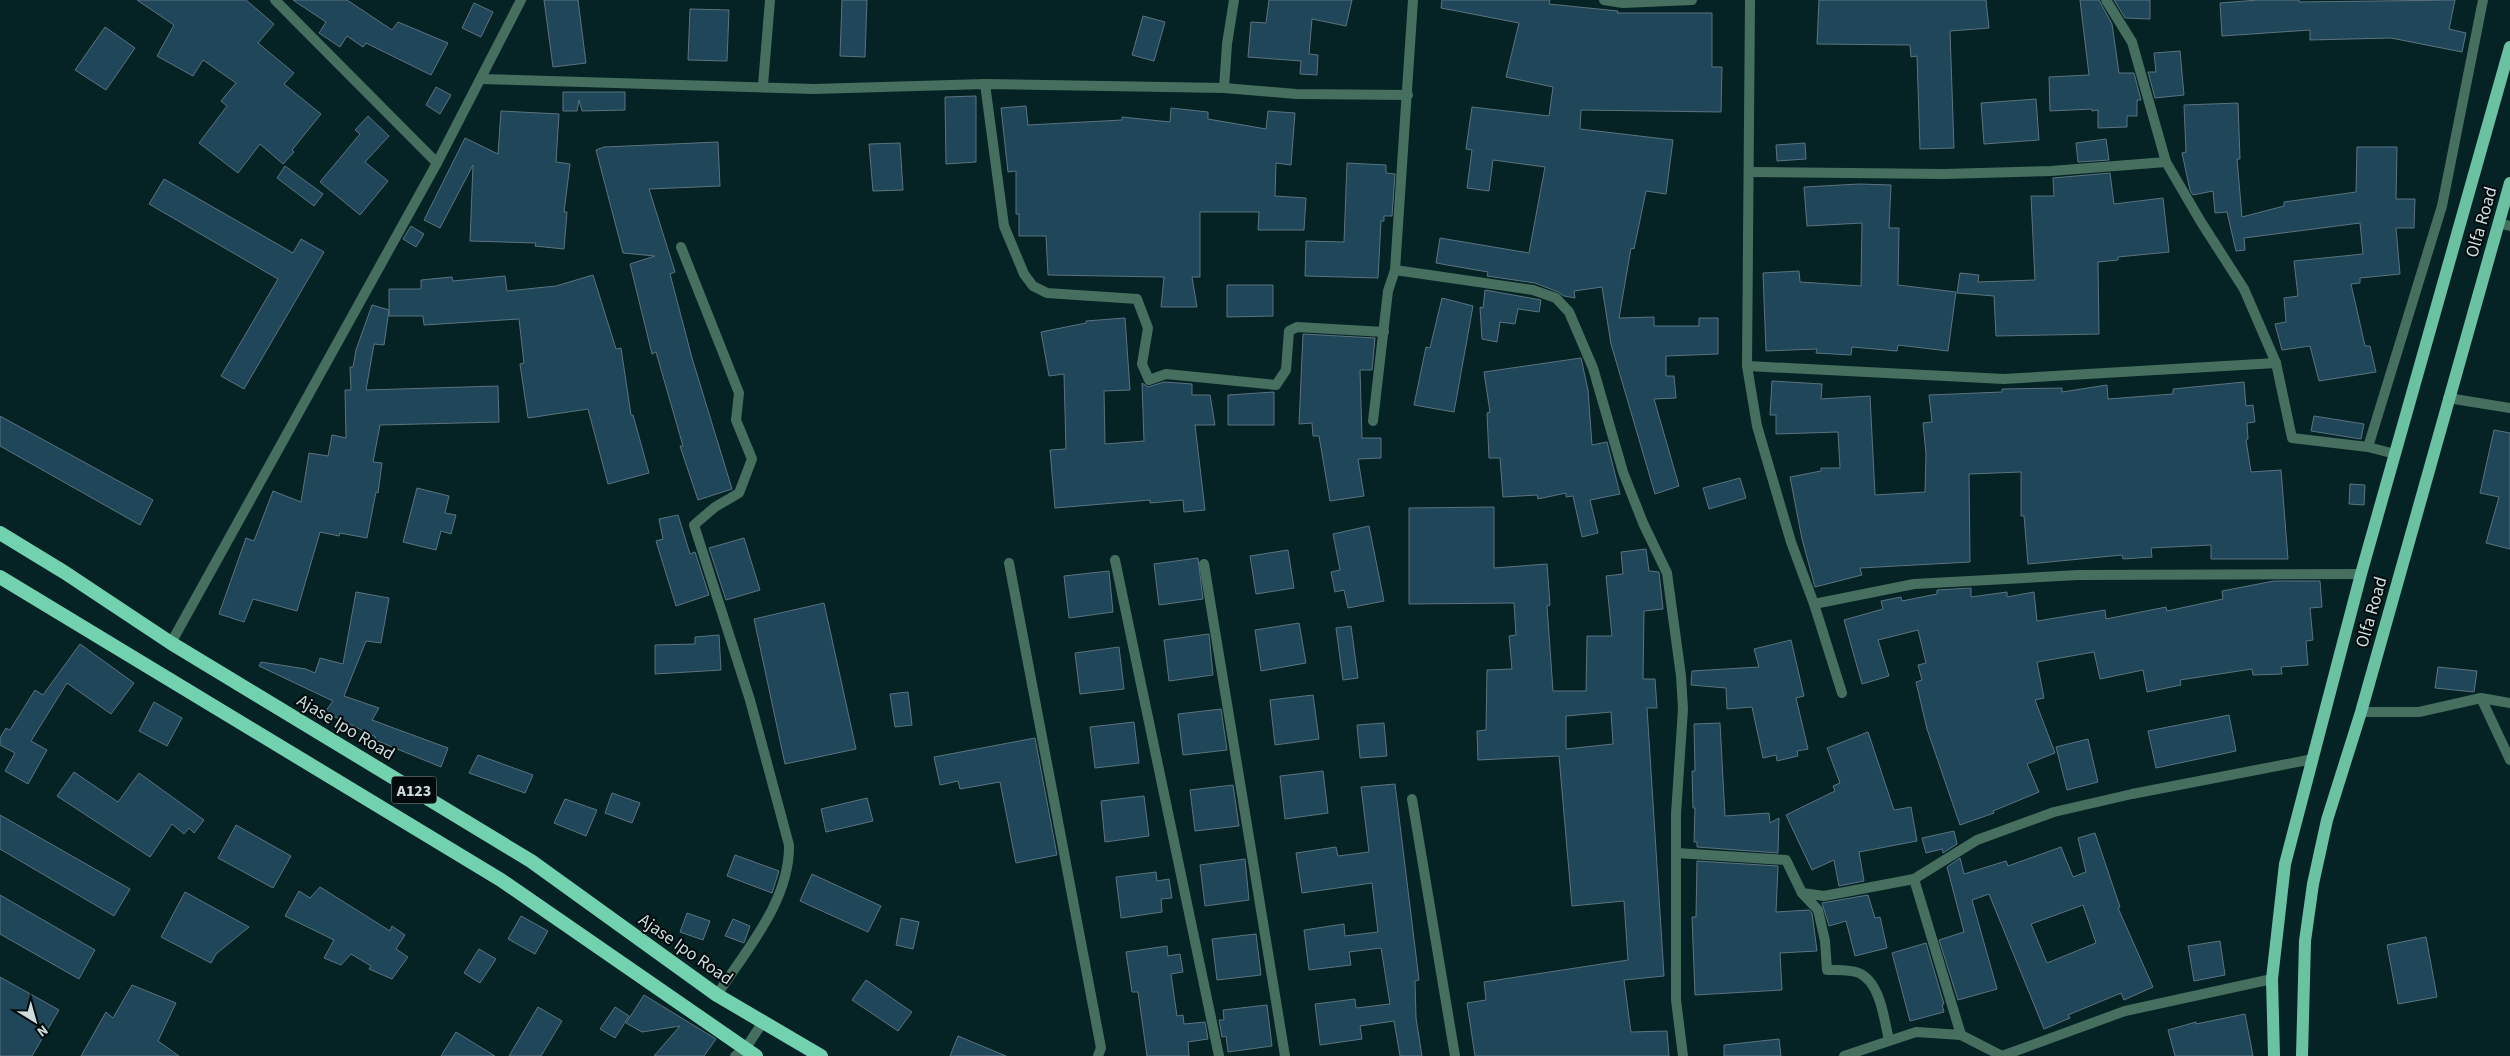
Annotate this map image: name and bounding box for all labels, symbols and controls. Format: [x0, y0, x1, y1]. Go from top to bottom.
street label: Olfa Road [2459, 184, 2504, 261]
street label: Olfa Road [2349, 574, 2394, 651]
street label: Ajase Ipo Road [292, 688, 399, 766]
road number: A123 [392, 776, 436, 804]
street label: Ajase Ipo Road [633, 908, 738, 991]
north arrow [10, 996, 60, 1046]
text: N [32, 1020, 52, 1041]

